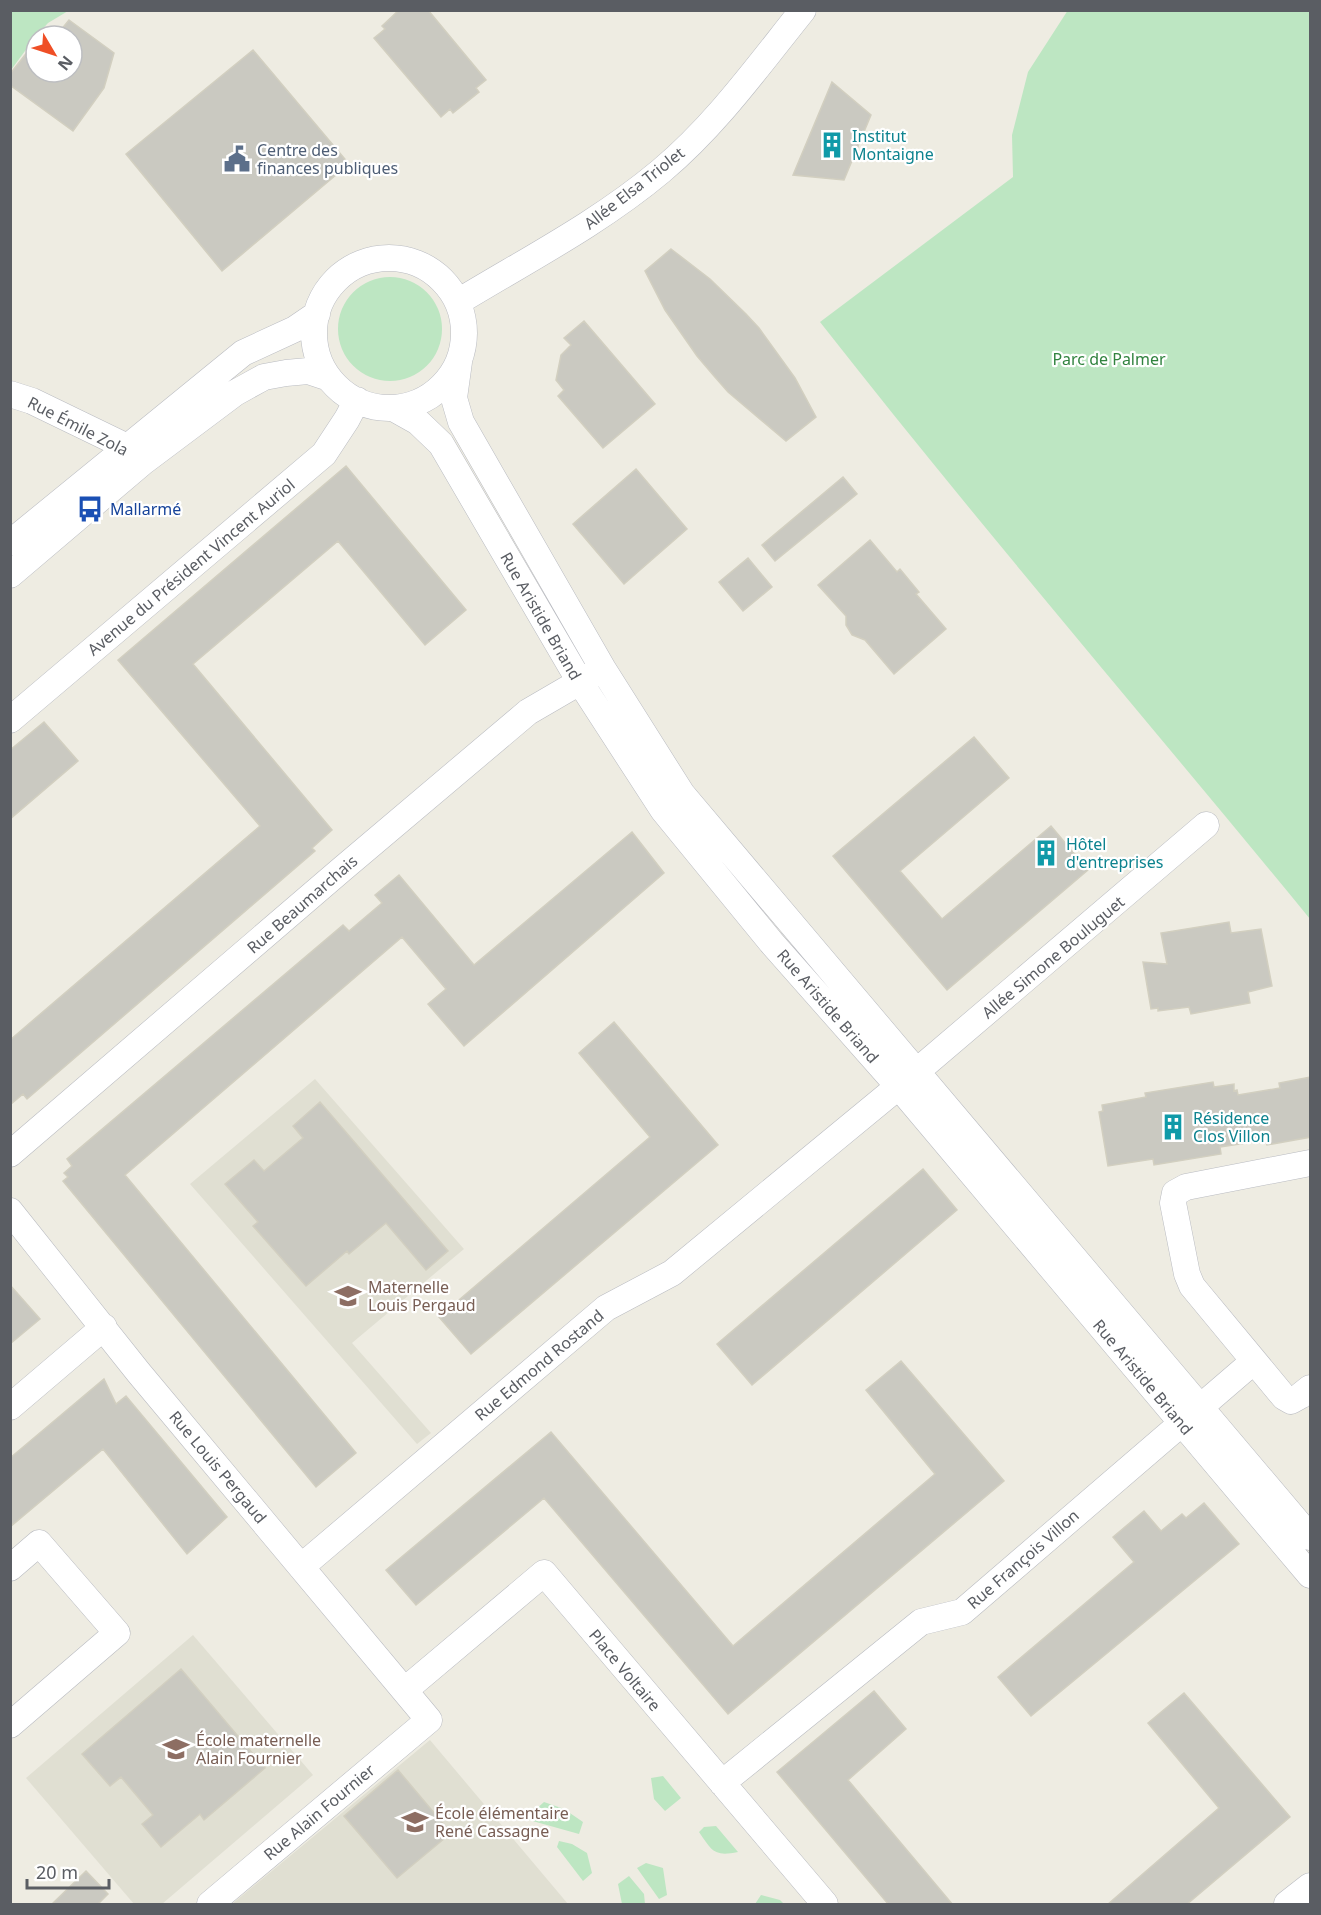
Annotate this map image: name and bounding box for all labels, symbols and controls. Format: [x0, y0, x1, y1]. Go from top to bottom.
north arrow [24, 24, 84, 84]
text: N [53, 51, 78, 75]
place label: Institut Montaigne [852, 125, 934, 165]
building icon: Institut Montaigne [817, 130, 847, 160]
place label: Centre des finances publiques [257, 139, 398, 179]
street label: Allée Elsa Triolet [579, 142, 689, 234]
public building icon: Centre des finances publiques [222, 144, 252, 174]
park label: Parc de Palmer [1052, 348, 1166, 370]
street label: Rue Émile Zola [24, 391, 132, 461]
street label: Avenue du Président Vincent Auriol [83, 474, 299, 660]
bus stop icon: Mallarmé [75, 494, 105, 524]
place label: Mallarmé [110, 498, 181, 520]
street label: Rue Aristide Briand [495, 548, 587, 684]
place label: Hôtel d'entreprises [1066, 833, 1163, 873]
building icon: Hôtel d'entreprises [1031, 838, 1061, 868]
street label: Rue Beaumarchais [242, 850, 362, 958]
street label: Allée Simone Bouluguet [977, 891, 1129, 1023]
street label: Rue Aristide Briand [772, 944, 884, 1068]
place label: Résidence Clos Villon [1193, 1107, 1270, 1147]
building icon: Résidence Clos Villon [1158, 1112, 1188, 1142]
place label: Maternelle Louis Pergaud [368, 1276, 476, 1316]
school or university icon: Maternelle Louis Pergaud [333, 1281, 363, 1311]
street label: Rue Edmond Rostand [470, 1304, 608, 1426]
street label: Rue Aristide Briand [1088, 1315, 1198, 1439]
street label: Rue Louis Pergaud [164, 1406, 272, 1528]
street label: Rue François Villon [962, 1504, 1084, 1614]
street label: Place Voltaire [584, 1624, 666, 1716]
place label: École maternelle Alain Fournier [196, 1729, 321, 1769]
school or university icon: École maternelle Alain Fournier [161, 1734, 191, 1764]
street label: Rue Alain Fournier [259, 1759, 379, 1865]
place label: École élémentaire René Cassagne [435, 1802, 569, 1842]
school or university icon: École élémentaire René Cassagne [400, 1807, 430, 1837]
scale bar [27, 1852, 110, 1890]
text: 20 m [36, 1860, 78, 1884]

